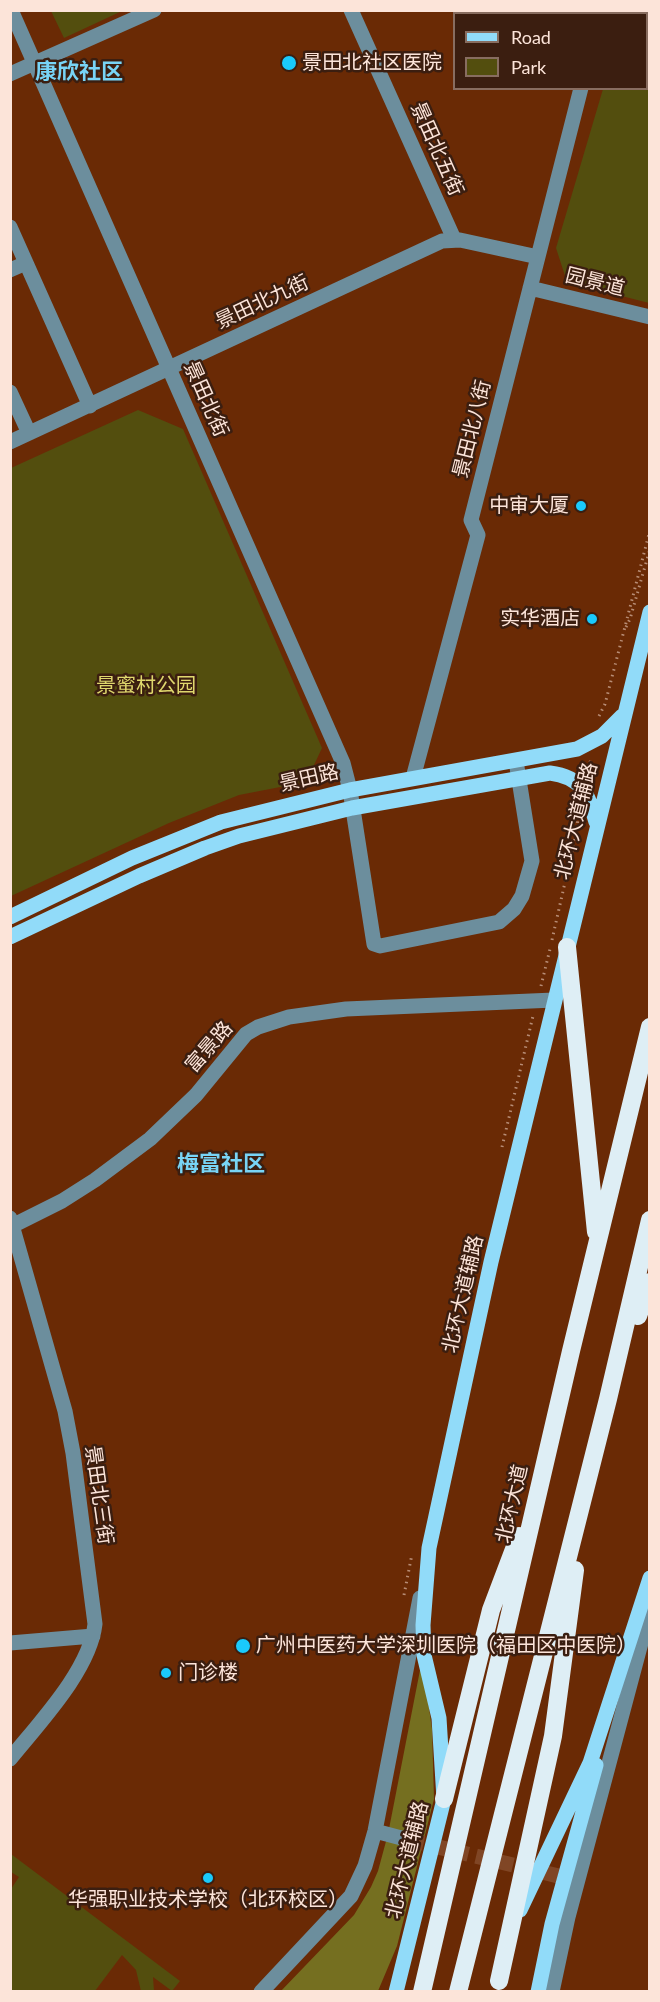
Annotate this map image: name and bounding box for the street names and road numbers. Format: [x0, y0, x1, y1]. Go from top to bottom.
street label: 景田北五街 [406, 98, 468, 200]
street label: 园景道 [563, 263, 627, 301]
street label: 景田北九街 [212, 270, 312, 334]
street label: 景田北街 [179, 358, 233, 440]
street label: 景田北八街 [448, 378, 496, 480]
street label: 景田路 [277, 760, 341, 796]
street label: 北环大道辅路 [550, 760, 602, 882]
street label: 富景路 [180, 1016, 238, 1078]
street label: 北环大道辅路 [438, 1233, 488, 1355]
street label: 景田北三街 [80, 1444, 118, 1546]
street label: 北环大道 [491, 1462, 533, 1546]
street label: 北环大道辅路 [381, 1799, 433, 1921]

